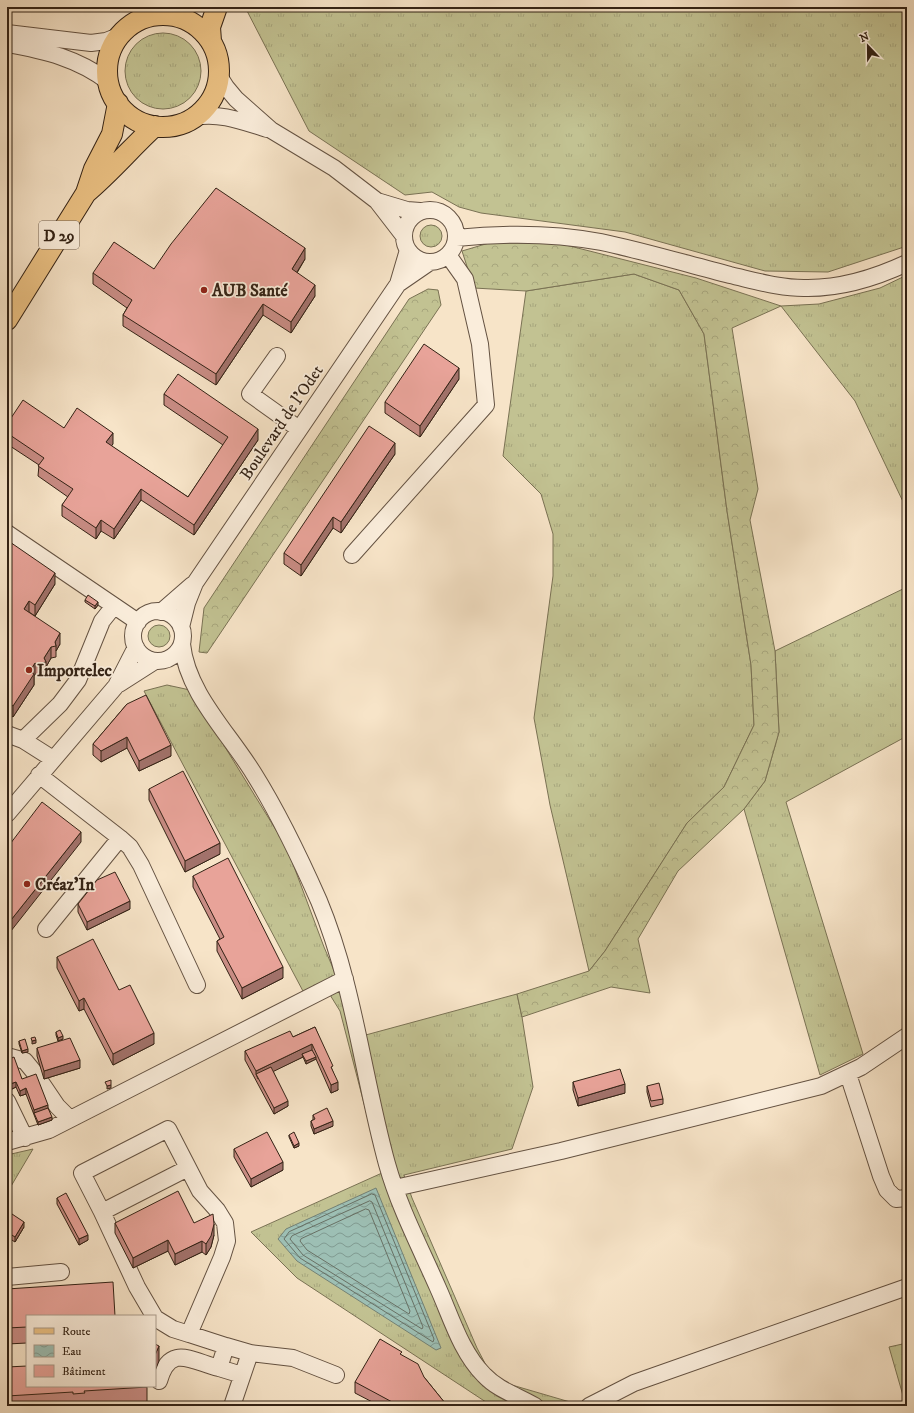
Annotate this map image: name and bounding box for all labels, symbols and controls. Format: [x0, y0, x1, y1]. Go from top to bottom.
north arrow [848, 26, 888, 66]
text: N [858, 29, 871, 46]
road number: D 29 [39, 221, 79, 249]
place label: AUB Santé [211, 280, 288, 302]
marker: AUB Santé [199, 285, 209, 295]
street label: Boulevard de l'Odet [235, 360, 329, 484]
place label: Importelec [37, 660, 112, 682]
marker: Importelec [24, 665, 34, 675]
place label: Créaz'In [35, 874, 94, 896]
marker: Créaz'In [22, 879, 32, 889]
legend [26, 1315, 156, 1387]
text: Route [62, 1324, 90, 1339]
text: Eau [62, 1344, 82, 1359]
text: Bâtiment [62, 1364, 106, 1379]

